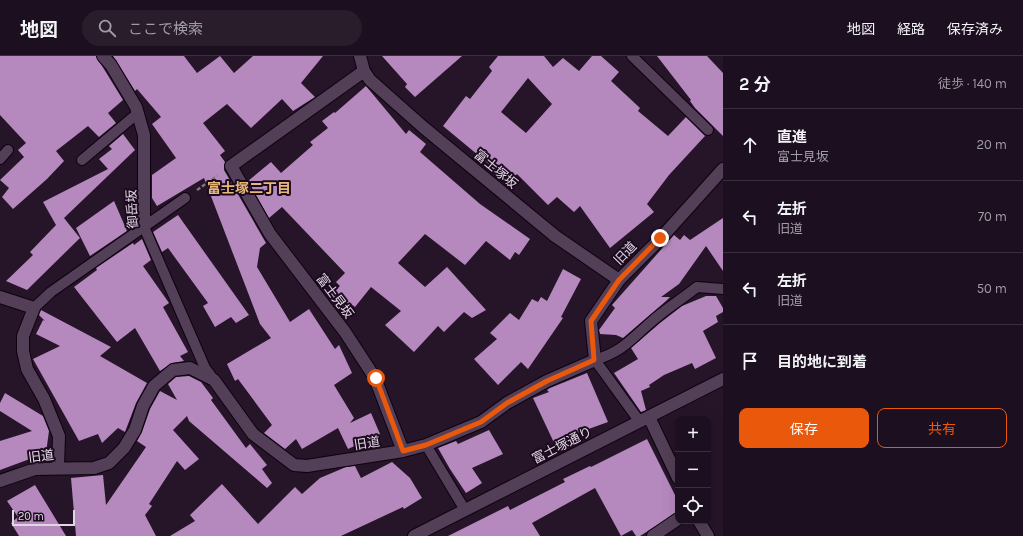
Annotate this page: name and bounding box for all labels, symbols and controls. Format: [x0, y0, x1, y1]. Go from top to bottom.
search box [82, 10, 362, 46]
icon: search [96, 17, 118, 39]
text: 地図 [20, 19, 58, 41]
text: ここで検索 [128, 20, 203, 38]
text: 地図 [847, 21, 875, 38]
text: 経路 [897, 21, 925, 38]
text: 保存済み [947, 21, 1003, 38]
text: 2 分 [739, 74, 771, 94]
text: 徒歩 · 140 m [938, 76, 1007, 91]
text: 直進 [777, 128, 807, 146]
icon: ahead [739, 134, 761, 156]
text: 20 m [977, 137, 1007, 152]
street label: 富士塚坂 [471, 147, 521, 191]
text: 富士見坂 [777, 149, 829, 164]
district label: 富士塚二丁目 [207, 180, 291, 197]
street label: 御岳坂 [123, 189, 141, 229]
text: 左折 [777, 200, 807, 218]
icon: left [739, 206, 761, 228]
text: 70 m [978, 209, 1007, 224]
text: 旧道 [777, 221, 803, 236]
route end [651, 229, 669, 247]
street label: 旧道 [611, 238, 639, 268]
street label: 富士見坂 [313, 271, 357, 321]
text: 左折 [777, 272, 807, 290]
icon: left [739, 278, 761, 300]
text: 50 m [977, 281, 1007, 296]
text: 旧道 [777, 293, 803, 308]
icon: arrive [739, 350, 761, 372]
text: 目的地に到着 [777, 353, 867, 371]
route start [367, 369, 385, 387]
button: 保存 [739, 408, 869, 448]
button: 共有 [877, 408, 1007, 448]
map controls [675, 416, 711, 524]
button: + [675, 416, 711, 452]
street label: 富士塚通り [530, 424, 594, 466]
street label: 旧道 [353, 434, 381, 452]
street label: 旧道 [27, 447, 55, 465]
button: − [675, 452, 711, 488]
button: locate [675, 488, 711, 524]
scale bar [12, 508, 75, 527]
text: 20 m [18, 510, 44, 523]

